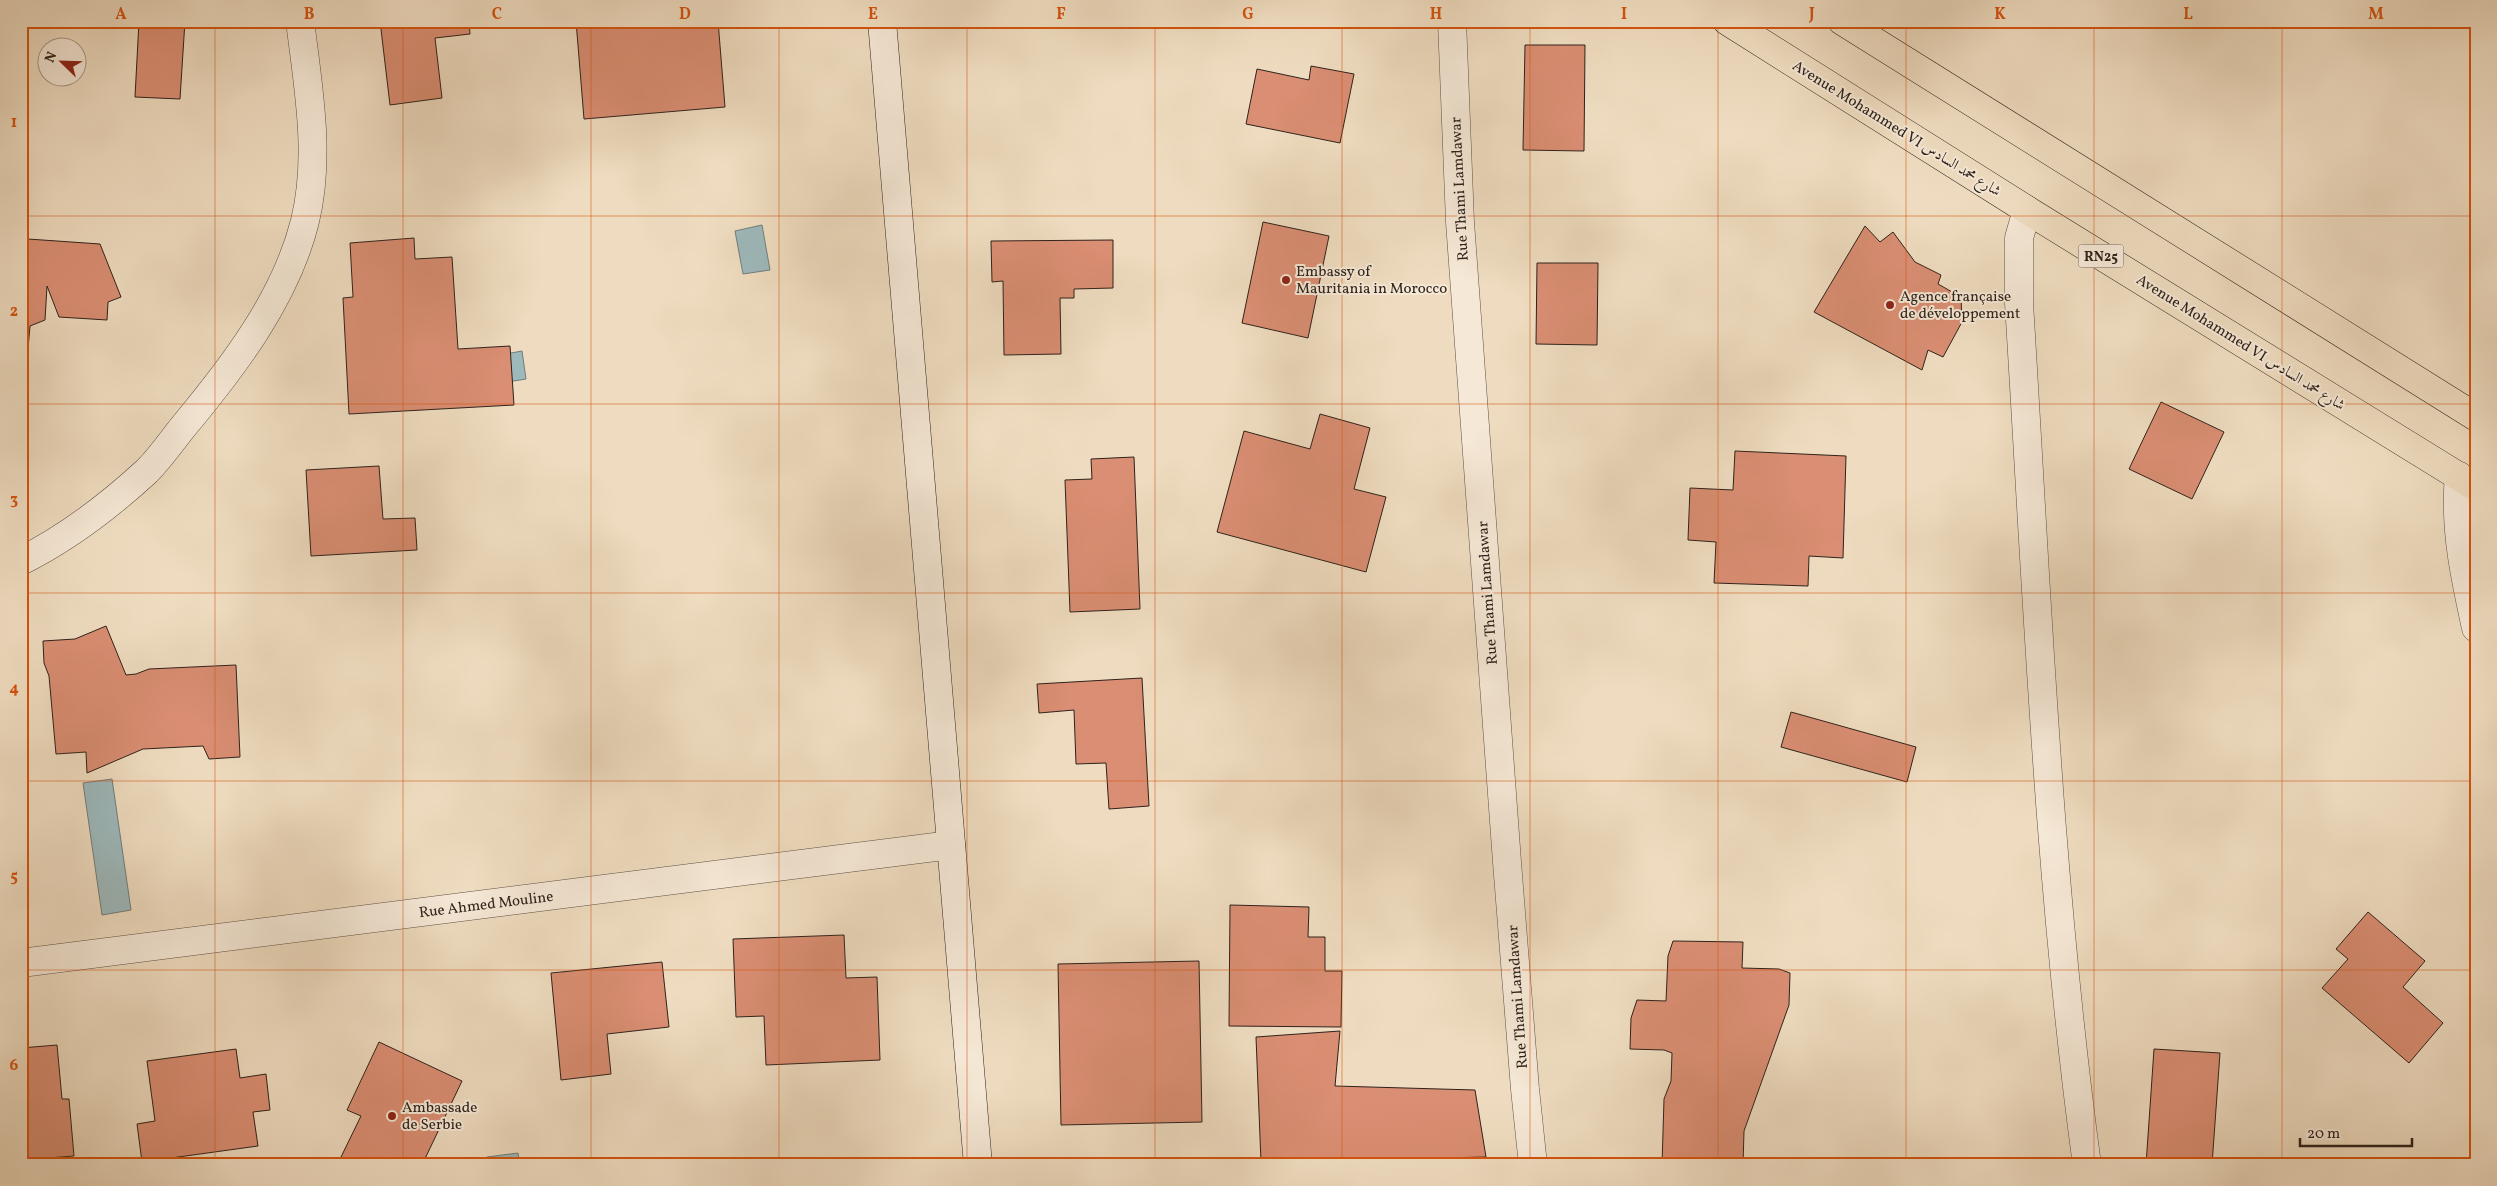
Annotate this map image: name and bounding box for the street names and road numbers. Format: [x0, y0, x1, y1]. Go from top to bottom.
street label: Avenue Mohammed VI شارع محمد السادس [1787, 56, 2005, 203]
street label: Rue Thami Lamdawar [1446, 116, 1475, 261]
road number: RN25 [2078, 245, 2124, 268]
street label: Avenue Mohammed VI شارع محمد السادس [2131, 270, 2349, 417]
street label: Rue Thami Lamdawar [1473, 520, 1504, 665]
street label: Rue Ahmed Mouline [418, 887, 555, 924]
street label: Rue Thami Lamdawar [1503, 924, 1534, 1069]

